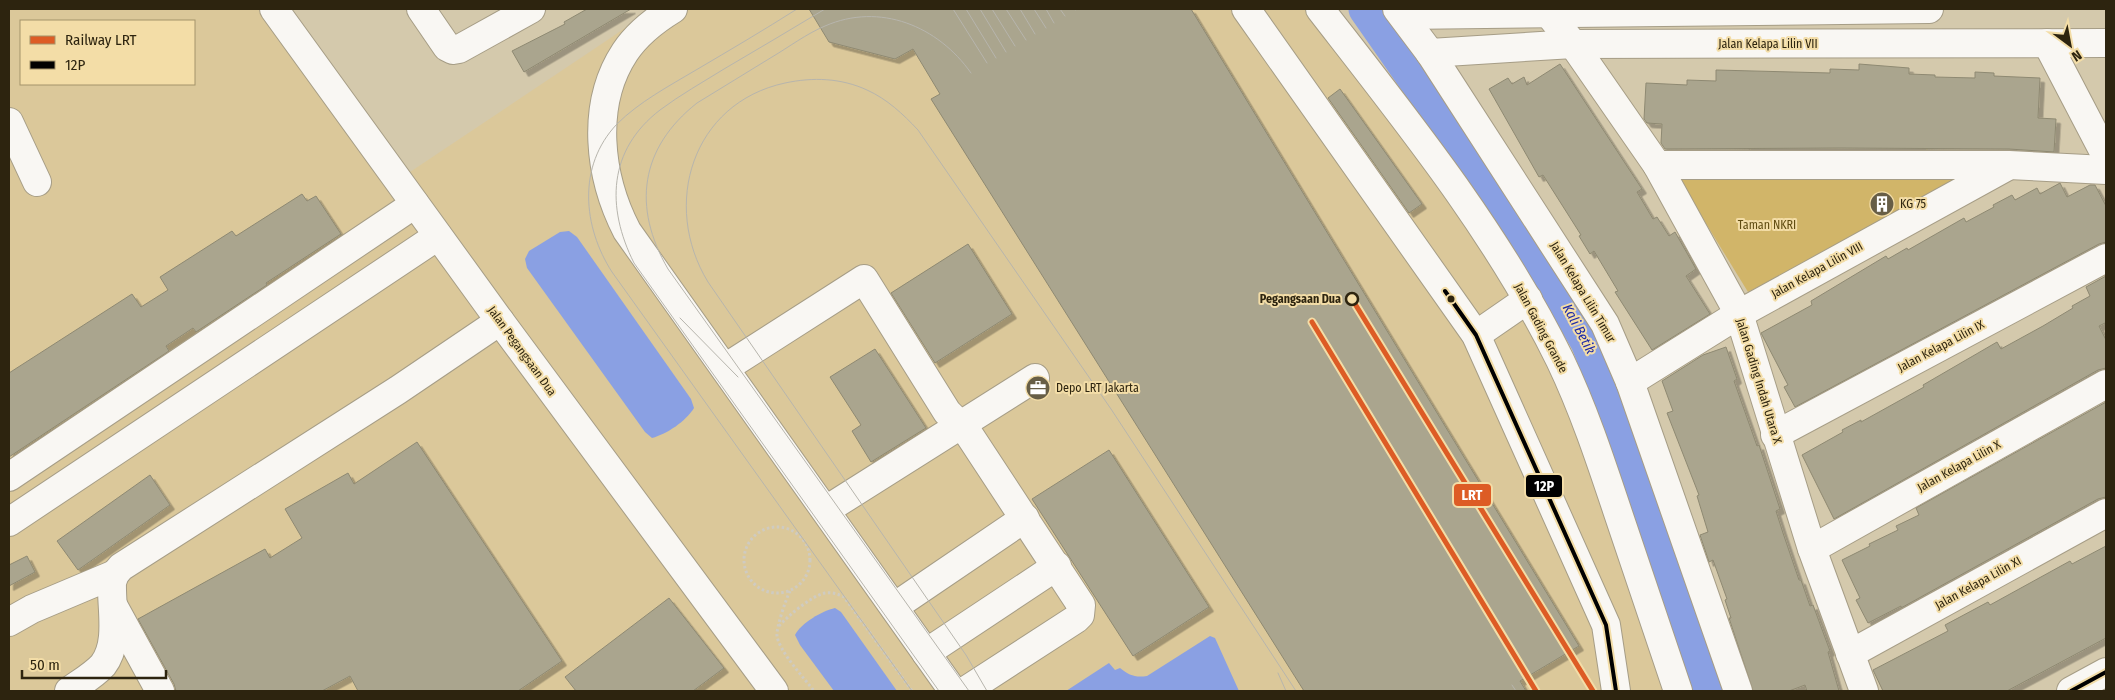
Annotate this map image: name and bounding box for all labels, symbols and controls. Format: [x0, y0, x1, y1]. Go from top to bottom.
legend [20, 20, 195, 85]
north arrow [2045, 20, 2095, 70]
text: Railway LRT [65, 31, 137, 49]
street label: Jalan Kelapa Lilin VII [1718, 37, 1818, 51]
text: N [2069, 46, 2085, 65]
text: 12P [65, 56, 85, 74]
building icon: KG 75 [1869, 191, 1895, 217]
place label: KG 75 [1900, 197, 1927, 211]
park label: Taman NKRI [1738, 218, 1796, 232]
street label: Jalan Kelapa Lilin Timur [1547, 239, 1619, 346]
street label: Jalan Kelapa Lilin VIII [1769, 239, 1865, 301]
street label: Jalan Gading Grande [1511, 281, 1571, 375]
place label: Pegangsaan Dua [1260, 292, 1341, 306]
marker: Pegangsaan Dua [1345, 292, 1359, 306]
unlabelled marker [1446, 294, 1456, 304]
water label: Kali Betik [1559, 301, 1599, 357]
street label: Jalan Pegangsaan Dua [485, 304, 559, 399]
street label: Jalan Gading Indah Utara X [1733, 317, 1785, 445]
street label: Jalan Kelapa Lilin IX [1895, 317, 1987, 375]
office icon: Depo LRT Jakarta [1025, 375, 1051, 401]
place label: Depo LRT Jakarta [1056, 381, 1139, 395]
street label: Jalan Kelapa Lilin X [1915, 437, 2003, 495]
line badge: 12P [1525, 474, 1563, 498]
text: 12P [1534, 478, 1554, 495]
line badge: LRT [1453, 483, 1492, 507]
text: LRT [1462, 487, 1483, 504]
street label: Jalan Kelapa Lilin XI [1933, 554, 2023, 612]
scale bar [22, 648, 166, 680]
text: 50 m [30, 656, 60, 674]

